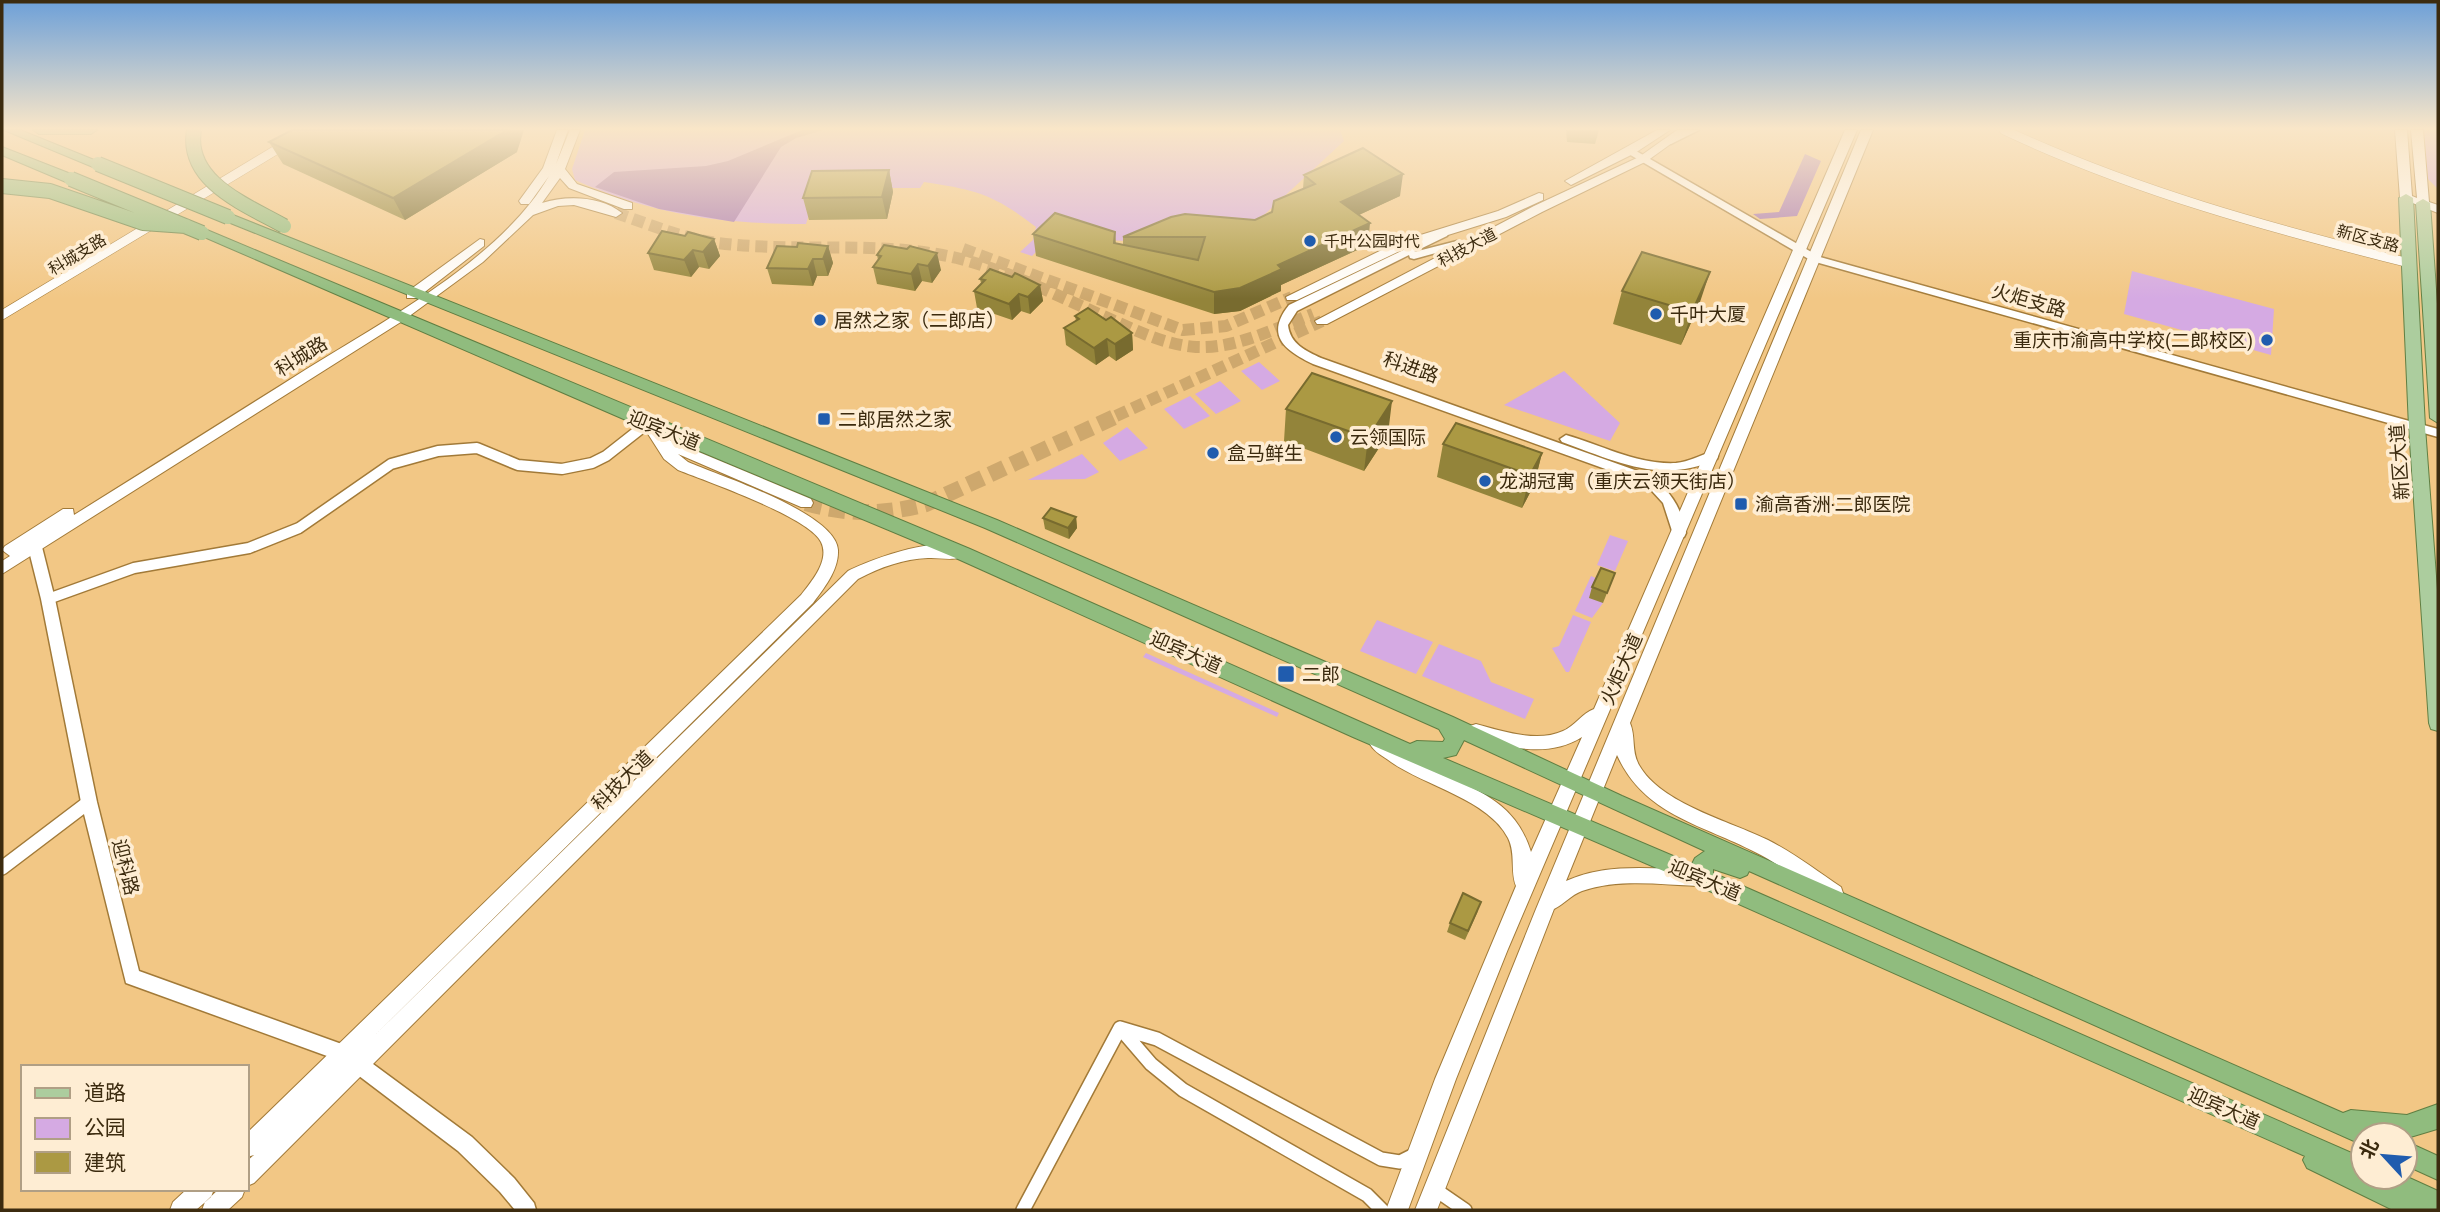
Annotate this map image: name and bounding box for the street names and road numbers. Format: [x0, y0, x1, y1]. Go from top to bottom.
street label: 新区支路 [2334, 221, 2401, 256]
street label: 科技大道 [1435, 224, 1500, 271]
street label: 科城支路 [45, 230, 110, 279]
street label: 火炬支路 [1989, 279, 2069, 322]
street label: 科城路 [271, 332, 332, 381]
street label: 科进路 [1380, 347, 1442, 388]
street label: 迎宾大道 [624, 406, 703, 455]
street label: 新区大道 [2385, 423, 2414, 501]
street label: 迎宾大道 [1146, 626, 1225, 678]
street label: 火炬大道 [1595, 630, 1647, 709]
street label: 科技大道 [587, 746, 658, 815]
street label: 迎科路 [107, 837, 144, 898]
street label: 迎宾大道 [1665, 855, 1744, 906]
street label: 迎宾大道 [2184, 1082, 2263, 1134]

